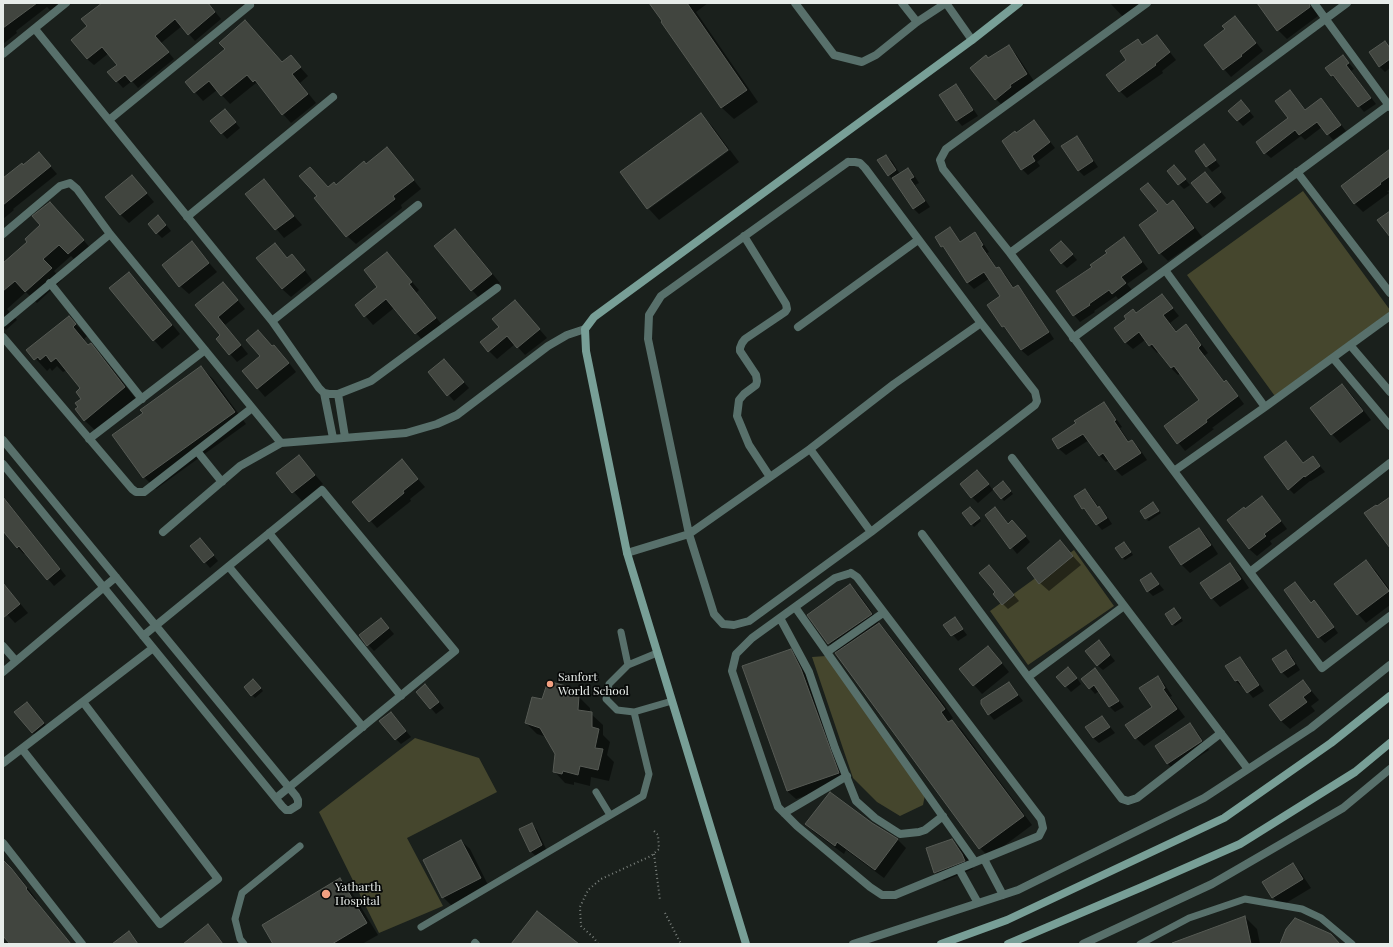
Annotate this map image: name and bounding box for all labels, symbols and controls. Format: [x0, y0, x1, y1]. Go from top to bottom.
place label: Sanfort World School [558, 670, 629, 698]
marker: Sanfort World School [545, 679, 555, 689]
place label: Yatharth Hospital [335, 880, 381, 908]
marker: Yatharth Hospital [320, 888, 332, 900]

